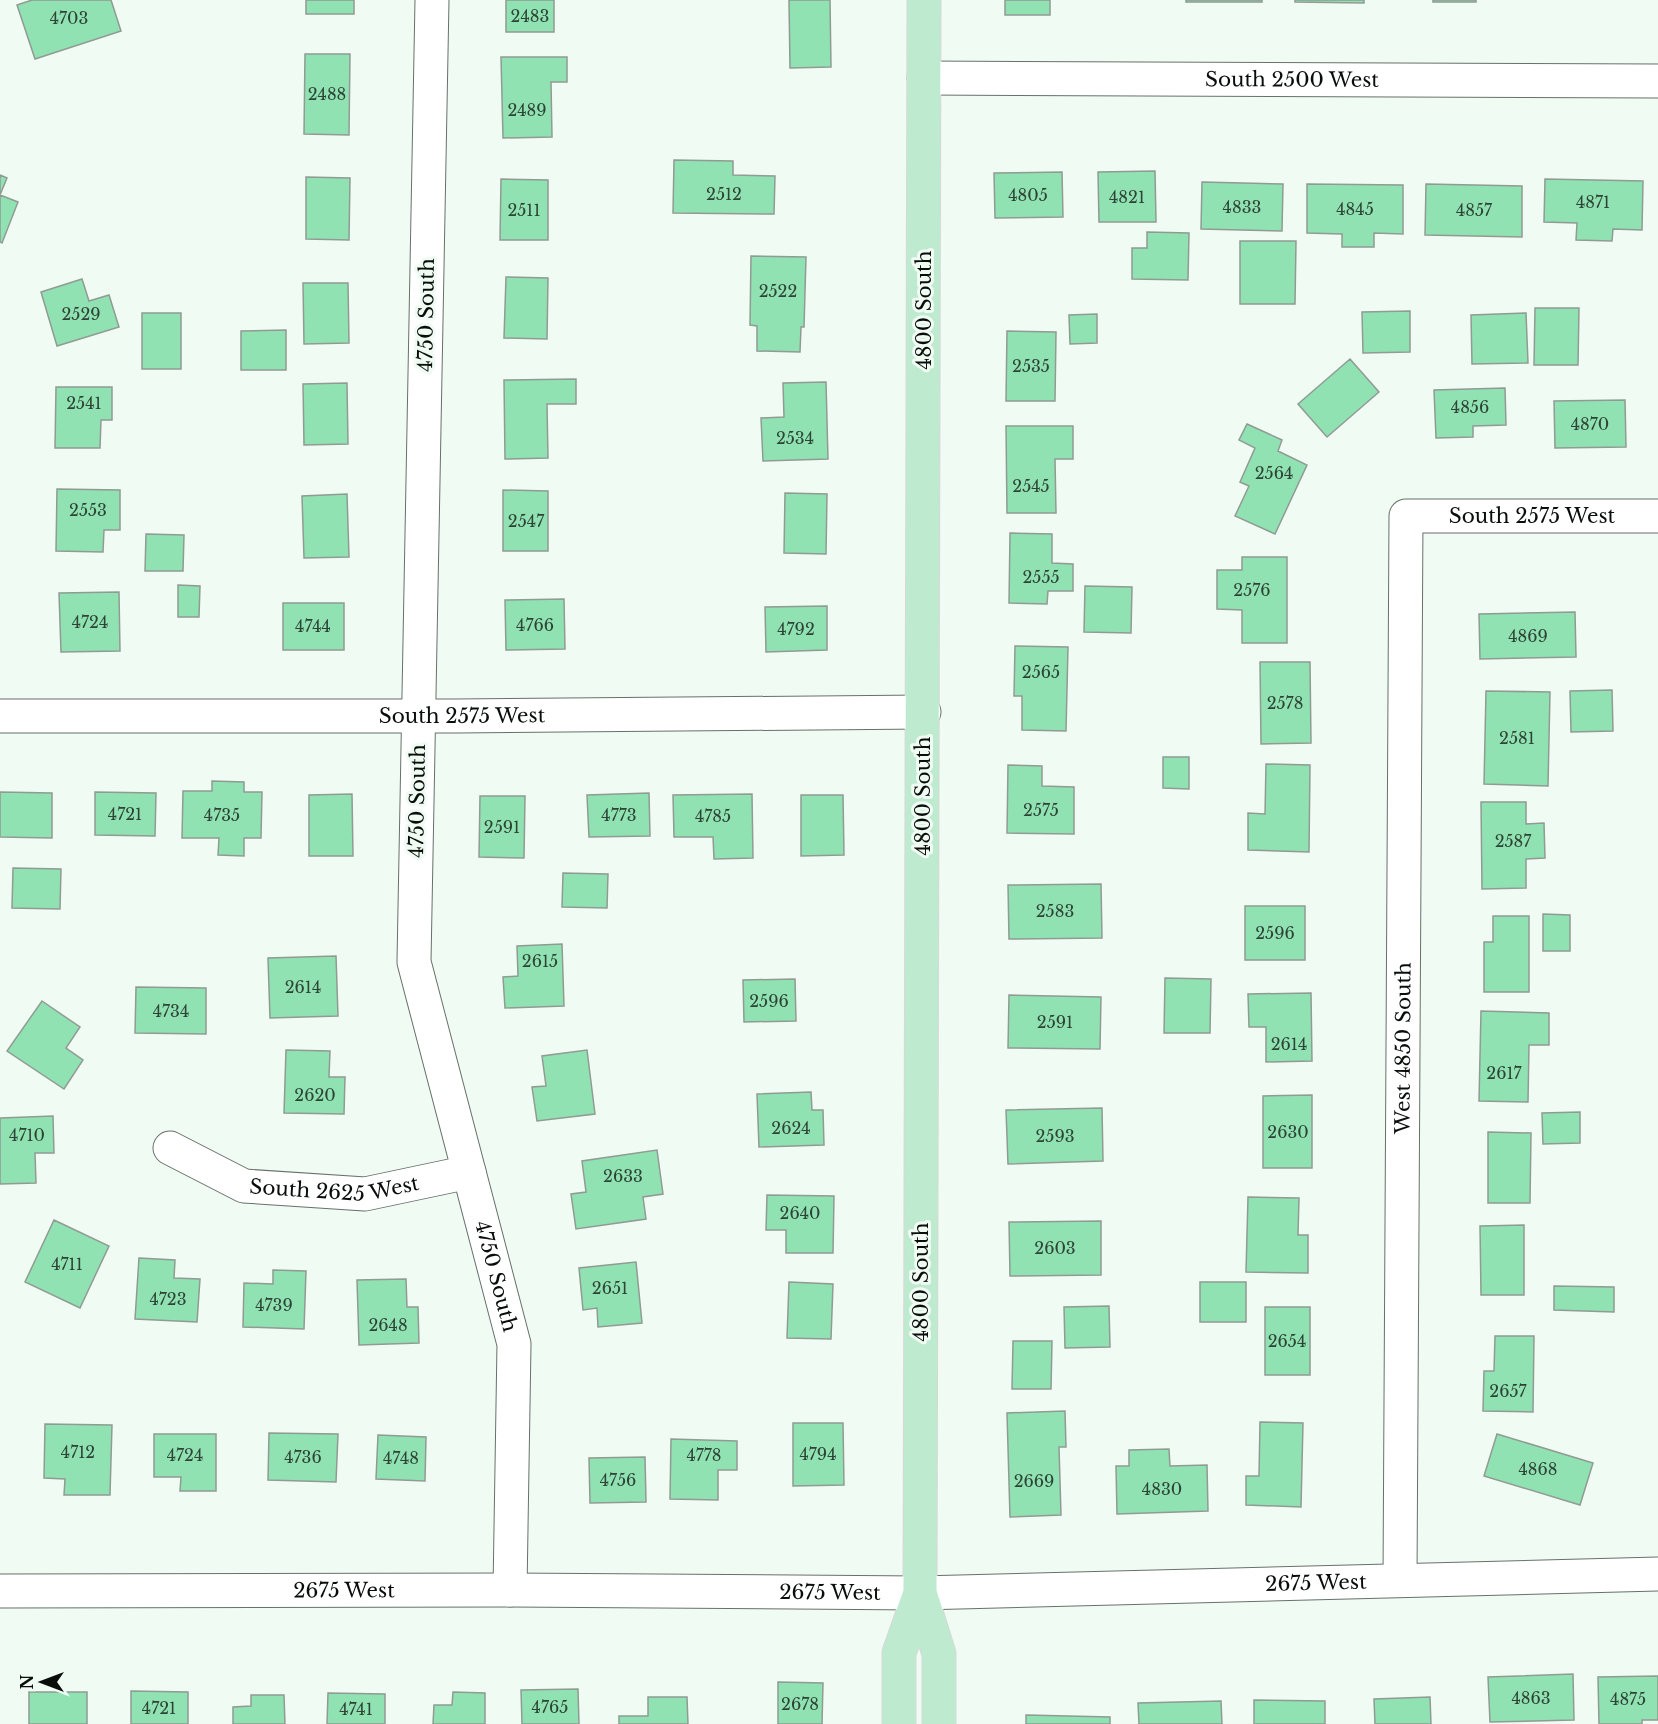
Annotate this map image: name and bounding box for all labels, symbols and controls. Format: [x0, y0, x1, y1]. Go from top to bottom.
house number: 2483 [511, 6, 549, 26]
house number: 4703 [50, 8, 88, 28]
street label: South 2500 West [1205, 67, 1379, 92]
house number: 2488 [308, 84, 346, 104]
house number: 2489 [507, 100, 547, 120]
house number: 2512 [706, 184, 742, 204]
house number: 4805 [1008, 185, 1048, 205]
house number: 4821 [1109, 187, 1145, 207]
house number: 4871 [1576, 192, 1610, 212]
house number: 4833 [1223, 197, 1261, 217]
house number: 4845 [1336, 199, 1374, 219]
house number: 2511 [507, 200, 541, 220]
house number: 4857 [1456, 200, 1493, 220]
street label: 4800 South [912, 250, 936, 369]
street label: 4750 South [413, 258, 439, 372]
house number: 2522 [759, 281, 797, 301]
house number: 2529 [61, 304, 101, 324]
house number: 2535 [1012, 356, 1050, 376]
house number: 2541 [66, 393, 102, 413]
house number: 4856 [1451, 397, 1489, 417]
house number: 4870 [1571, 414, 1609, 434]
house number: 2534 [776, 428, 814, 448]
house number: 2564 [1255, 463, 1293, 483]
house number: 2545 [1012, 476, 1050, 496]
house number: 2553 [69, 500, 107, 520]
street label: South 2575 West [1449, 504, 1616, 528]
house number: 2547 [508, 511, 545, 531]
house number: 2555 [1022, 567, 1060, 587]
house number: 2576 [1233, 580, 1271, 600]
house number: 4724 [72, 612, 108, 632]
house number: 4766 [516, 615, 554, 635]
house number: 4744 [295, 616, 331, 636]
house number: 4792 [777, 619, 815, 639]
house number: 4869 [1508, 626, 1548, 646]
house number: 2565 [1022, 662, 1060, 682]
house number: 2578 [1267, 693, 1303, 713]
street label: South 2575 West [379, 703, 546, 728]
house number: 2581 [1499, 728, 1535, 748]
street label: 4800 South [911, 736, 935, 855]
street label: 4750 South [404, 744, 430, 858]
house number: 2575 [1023, 800, 1059, 820]
house number: 4721 [108, 804, 142, 824]
house number: 4735 [204, 805, 240, 825]
house number: 4773 [601, 805, 637, 825]
house number: 4785 [695, 806, 731, 826]
house number: 2591 [484, 817, 520, 837]
house number: 2587 [1495, 831, 1532, 851]
house number: 2583 [1036, 901, 1074, 921]
house number: 2596 [1255, 923, 1295, 943]
house number: 2615 [522, 951, 558, 971]
street label: West 4850 South [1391, 962, 1415, 1135]
house number: 2614 [285, 977, 321, 997]
house number: 2596 [749, 991, 789, 1011]
house number: 4734 [153, 1001, 189, 1021]
house number: 2591 [1037, 1012, 1073, 1032]
house number: 2614 [1271, 1034, 1307, 1054]
house number: 2617 [1486, 1063, 1523, 1083]
house number: 2620 [294, 1085, 336, 1105]
house number: 2624 [771, 1118, 811, 1138]
house number: 2630 [1267, 1122, 1309, 1142]
house number: 4710 [9, 1125, 45, 1145]
house number: 2593 [1035, 1126, 1075, 1146]
house number: 2633 [603, 1166, 643, 1186]
street label: South 2625 West [249, 1171, 422, 1206]
house number: 2640 [780, 1203, 820, 1223]
street label: 4750 South [470, 1218, 522, 1334]
street label: 4800 South [909, 1222, 933, 1341]
house number: 2603 [1034, 1238, 1076, 1258]
house number: 4711 [51, 1254, 83, 1274]
house number: 2651 [592, 1278, 628, 1298]
house number: 4723 [149, 1289, 187, 1309]
house number: 4739 [255, 1295, 293, 1315]
house number: 2648 [368, 1315, 408, 1335]
house number: 2654 [1268, 1331, 1306, 1351]
house number: 2657 [1489, 1381, 1528, 1401]
house number: 4712 [61, 1442, 95, 1462]
house number: 4794 [799, 1444, 837, 1464]
house number: 4724 [167, 1445, 203, 1465]
house number: 4778 [686, 1445, 722, 1465]
house number: 4736 [284, 1447, 322, 1467]
house number: 4748 [383, 1448, 419, 1468]
house number: 4868 [1518, 1459, 1558, 1479]
house number: 4756 [600, 1470, 636, 1490]
house number: 2669 [1014, 1471, 1054, 1491]
house number: 4830 [1142, 1479, 1182, 1499]
street label: 2675 West [1265, 1569, 1367, 1596]
street label: 2675 West [293, 1578, 395, 1602]
street label: 2675 West [779, 1580, 881, 1605]
north arrow [12, 1652, 72, 1712]
text: N [17, 1674, 37, 1690]
house number: 4863 [1511, 1688, 1551, 1708]
house number: 4875 [1610, 1689, 1646, 1709]
house number: 2678 [781, 1694, 819, 1714]
house number: 4765 [532, 1697, 568, 1717]
house number: 4721 [142, 1698, 176, 1718]
house number: 4741 [339, 1699, 373, 1719]

